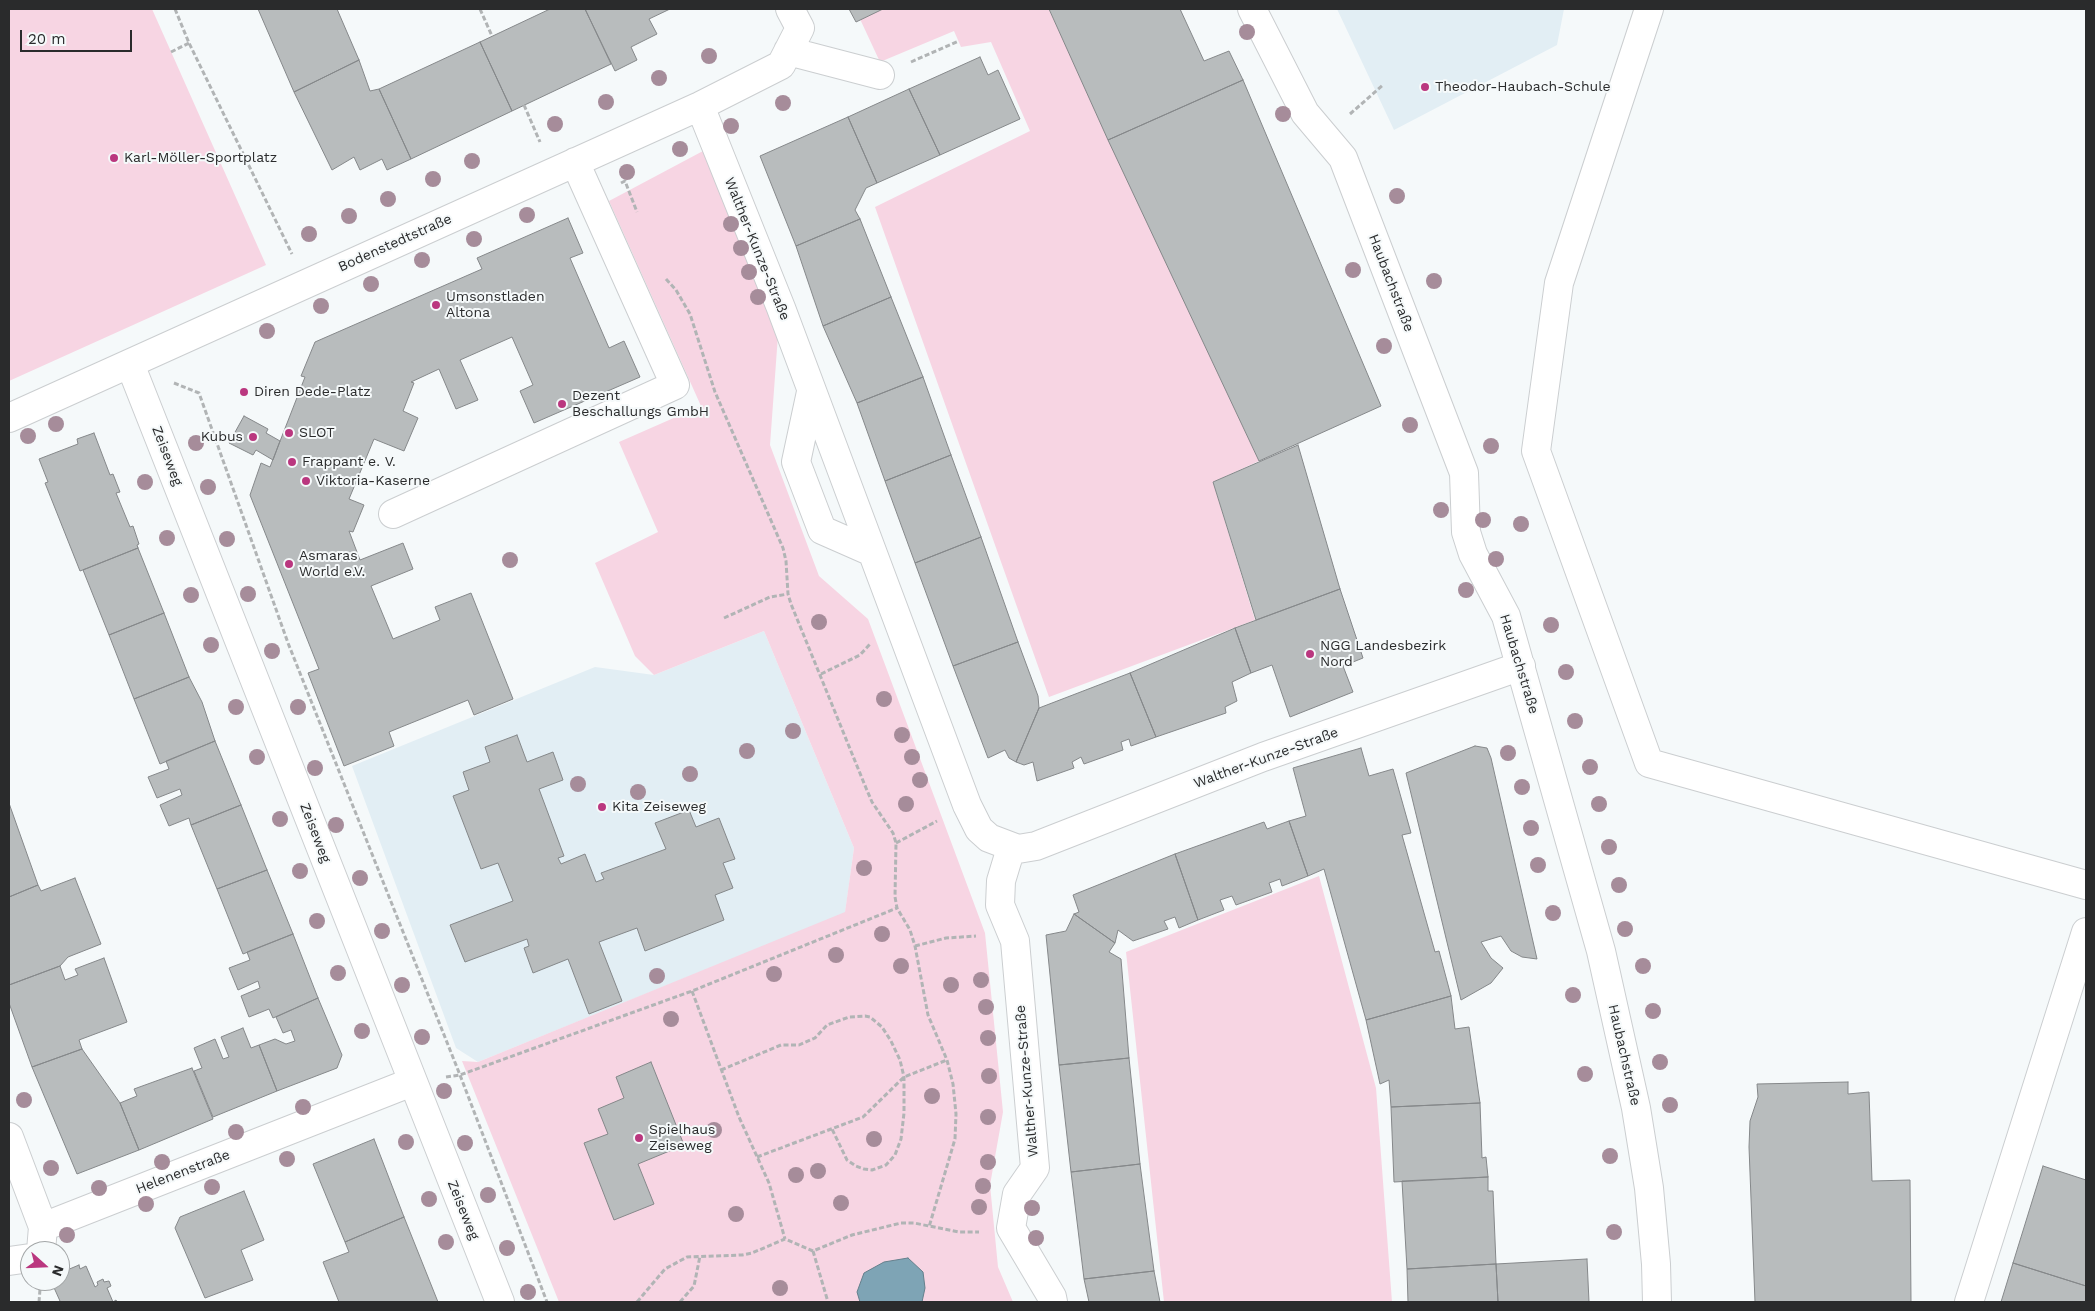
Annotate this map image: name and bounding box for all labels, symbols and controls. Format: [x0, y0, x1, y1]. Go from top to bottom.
scale bar [22, 20, 135, 52]
text: 20 m [28, 30, 66, 48]
place label: Theodor-Haubach-Schule [1435, 79, 1611, 95]
marker: Theodor-Haubach-Schule [1419, 81, 1431, 93]
place label: Karl-Möller-Sportplatz [124, 150, 277, 166]
marker: Karl-Möller-Sportplatz [108, 152, 120, 164]
street label: Walther-Kunze-Straße [721, 175, 793, 323]
street label: Bodenstedtstraße [336, 210, 454, 276]
street label: Haubachstraße [1365, 232, 1417, 334]
place label: Umsonstladen Altona [446, 289, 545, 322]
marker: Umsonstladen Altona [430, 299, 442, 311]
place label: Diren Dede-Platz [254, 384, 371, 400]
marker: Diren Dede-Platz [238, 386, 250, 398]
place label: Dezent Beschallungs GmbH [572, 388, 709, 421]
marker: Dezent Beschallungs GmbH [556, 398, 568, 410]
street label: Zeiseweg [148, 424, 186, 488]
place label: SLOT [299, 425, 335, 441]
marker: SLOT [283, 427, 295, 439]
place label: Kubus [201, 429, 243, 445]
marker: Kubus [247, 431, 259, 443]
place label: Frappant e. V. [302, 454, 396, 470]
marker: Frappant e. V. [286, 456, 298, 468]
place label: Viktoria-Kaserne [316, 473, 430, 489]
marker: Viktoria-Kaserne [300, 475, 312, 487]
place label: Asmaras World e.V. [299, 548, 365, 580]
marker: Asmaras World e.V. [283, 558, 295, 570]
street label: Haubachstraße [1496, 612, 1542, 716]
place label: NGG Landesbezirk Nord [1320, 638, 1446, 670]
marker: NGG Landesbezirk Nord [1304, 648, 1316, 660]
street label: Walther-Kunze-Straße [1191, 724, 1341, 792]
place label: Kita Zeiseweg [612, 799, 706, 815]
street label: Zeiseweg [296, 801, 334, 865]
marker: Kita Zeiseweg [596, 801, 608, 813]
street label: Haubachstraße [1604, 1003, 1644, 1107]
street label: Walther-Kunze-Straße [1012, 1004, 1042, 1158]
place label: Spielhaus Zeiseweg [649, 1122, 715, 1154]
marker: Spielhaus Zeiseweg [633, 1132, 645, 1144]
street label: Helenenstraße [134, 1146, 232, 1198]
street label: Zeiseweg [443, 1178, 483, 1242]
north arrow [20, 1241, 70, 1291]
text: N [49, 1263, 67, 1278]

